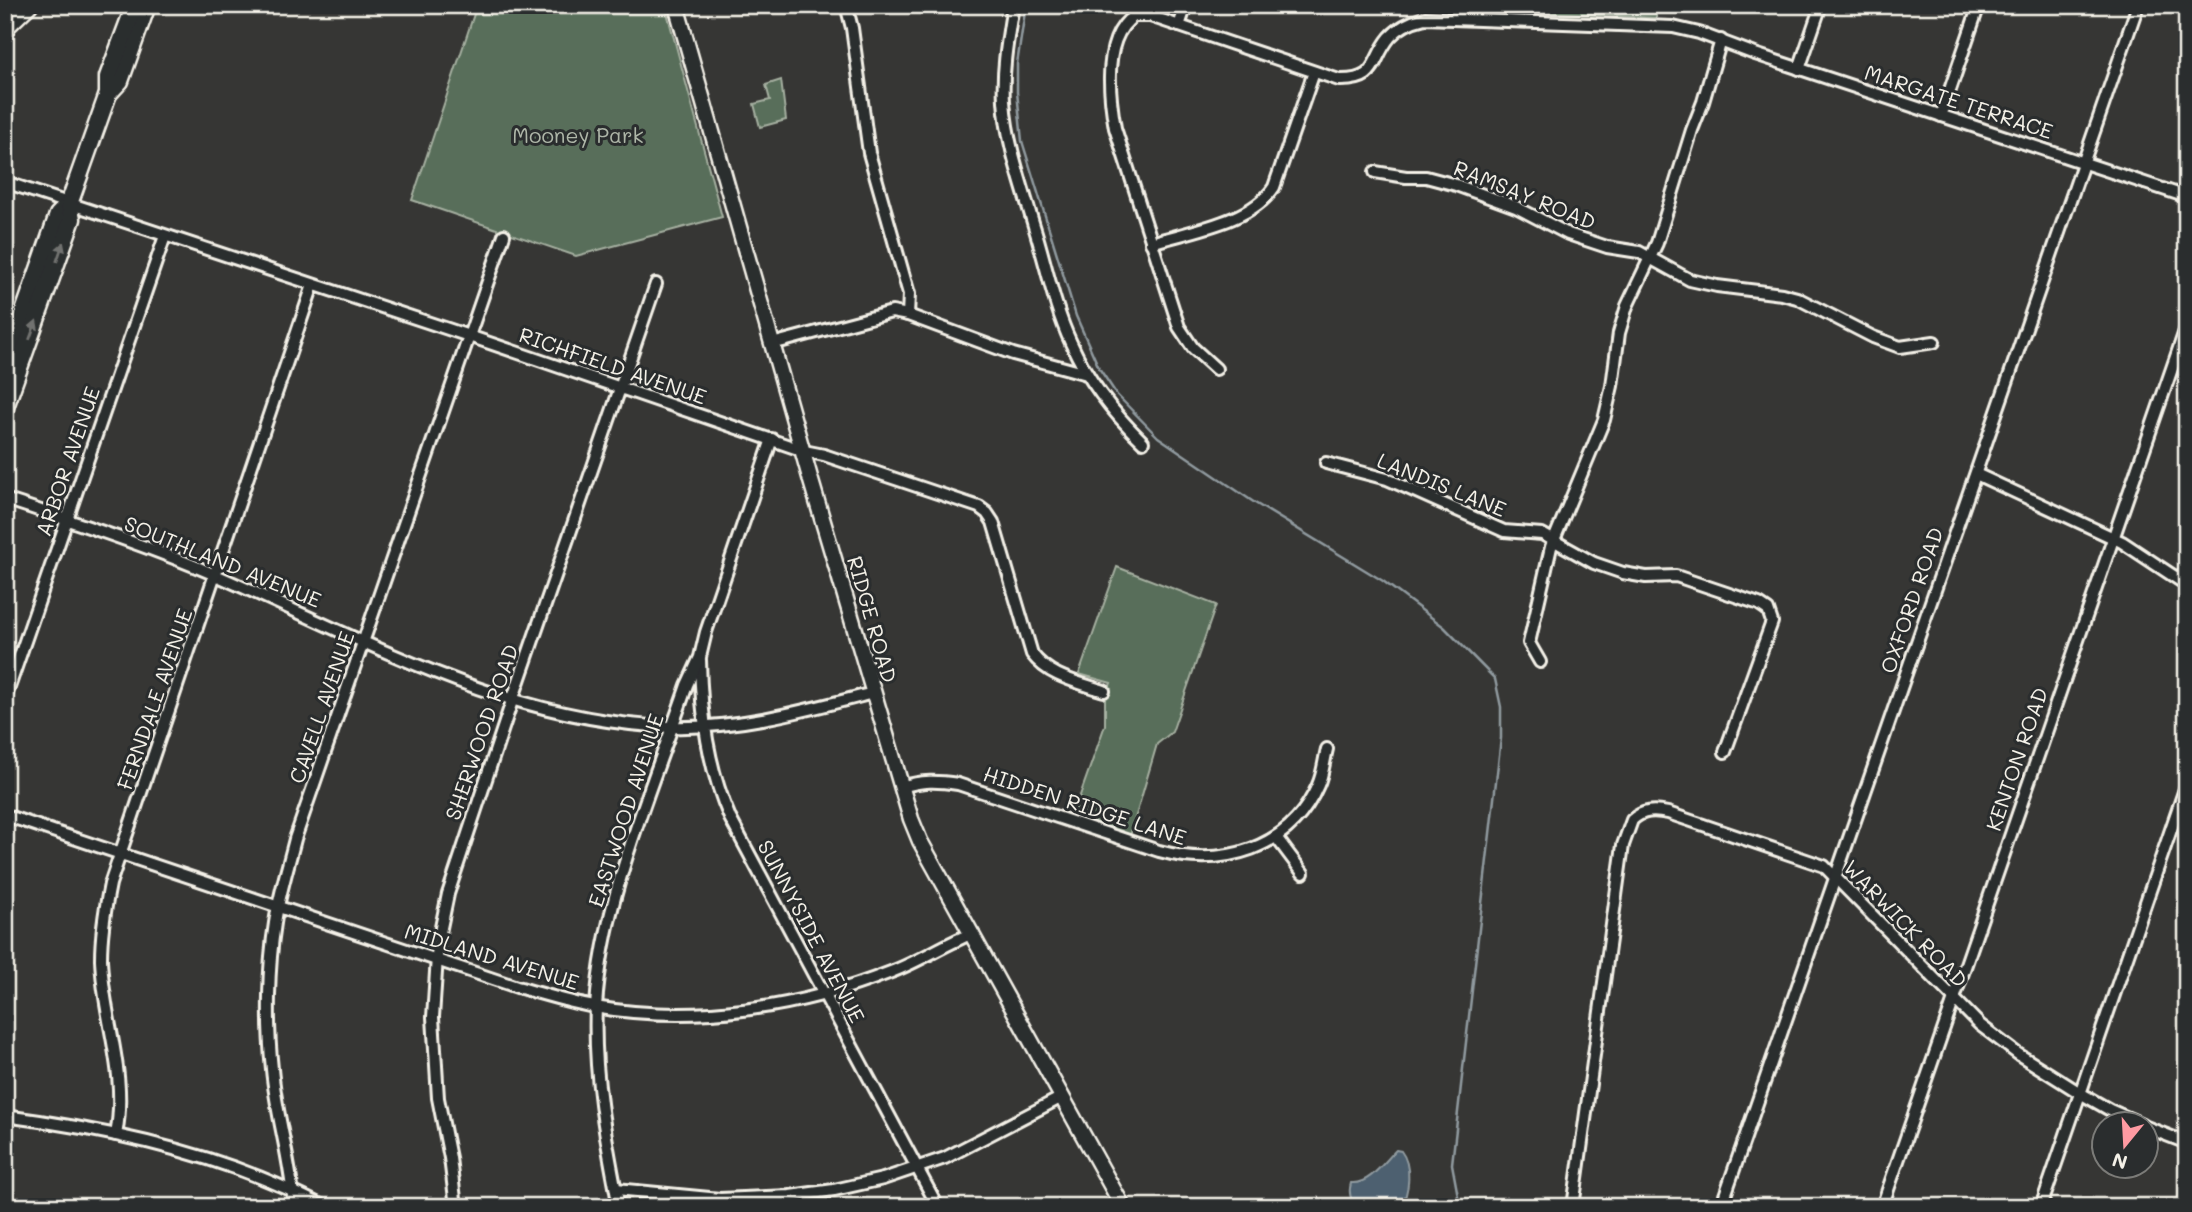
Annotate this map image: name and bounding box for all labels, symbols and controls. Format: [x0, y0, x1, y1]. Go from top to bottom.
street label: MARGATE TERRACE [1862, 58, 2056, 144]
park label: Mooney Park [512, 121, 644, 148]
street label: RAMSAY ROAD [1450, 153, 1600, 235]
one-way arrow [55, 241, 66, 262]
one-way arrow [28, 319, 39, 340]
street label: RICHFIELD AVENUE [516, 320, 710, 410]
street label: ARBOR AVENUE [29, 383, 105, 539]
street label: LANDIS LANE [1374, 446, 1510, 522]
street label: SOUTHLAND AVENUE [121, 509, 325, 613]
street label: OXFORD ROAD [1873, 523, 1949, 677]
street label: RIDGE ROAD [842, 553, 904, 685]
street label: FERNDALE AVENUE [110, 605, 198, 793]
street label: CAVELL AVENUE [282, 627, 360, 787]
street label: SHERWOOD ROAD [438, 641, 524, 823]
street label: KENTON ROAD [1979, 684, 2053, 834]
street label: EASTWOOD AVENUE [581, 710, 669, 910]
street label: HIDDEN RIDGE LANE [980, 759, 1190, 851]
street label: SUNNYSIDE AVENUE [752, 835, 872, 1027]
street label: WARWICK ROAD [1838, 853, 1974, 993]
street label: MIDLAND AVENUE [401, 917, 583, 995]
north arrow [2090, 1110, 2160, 1180]
text: N [2109, 1148, 2130, 1176]

